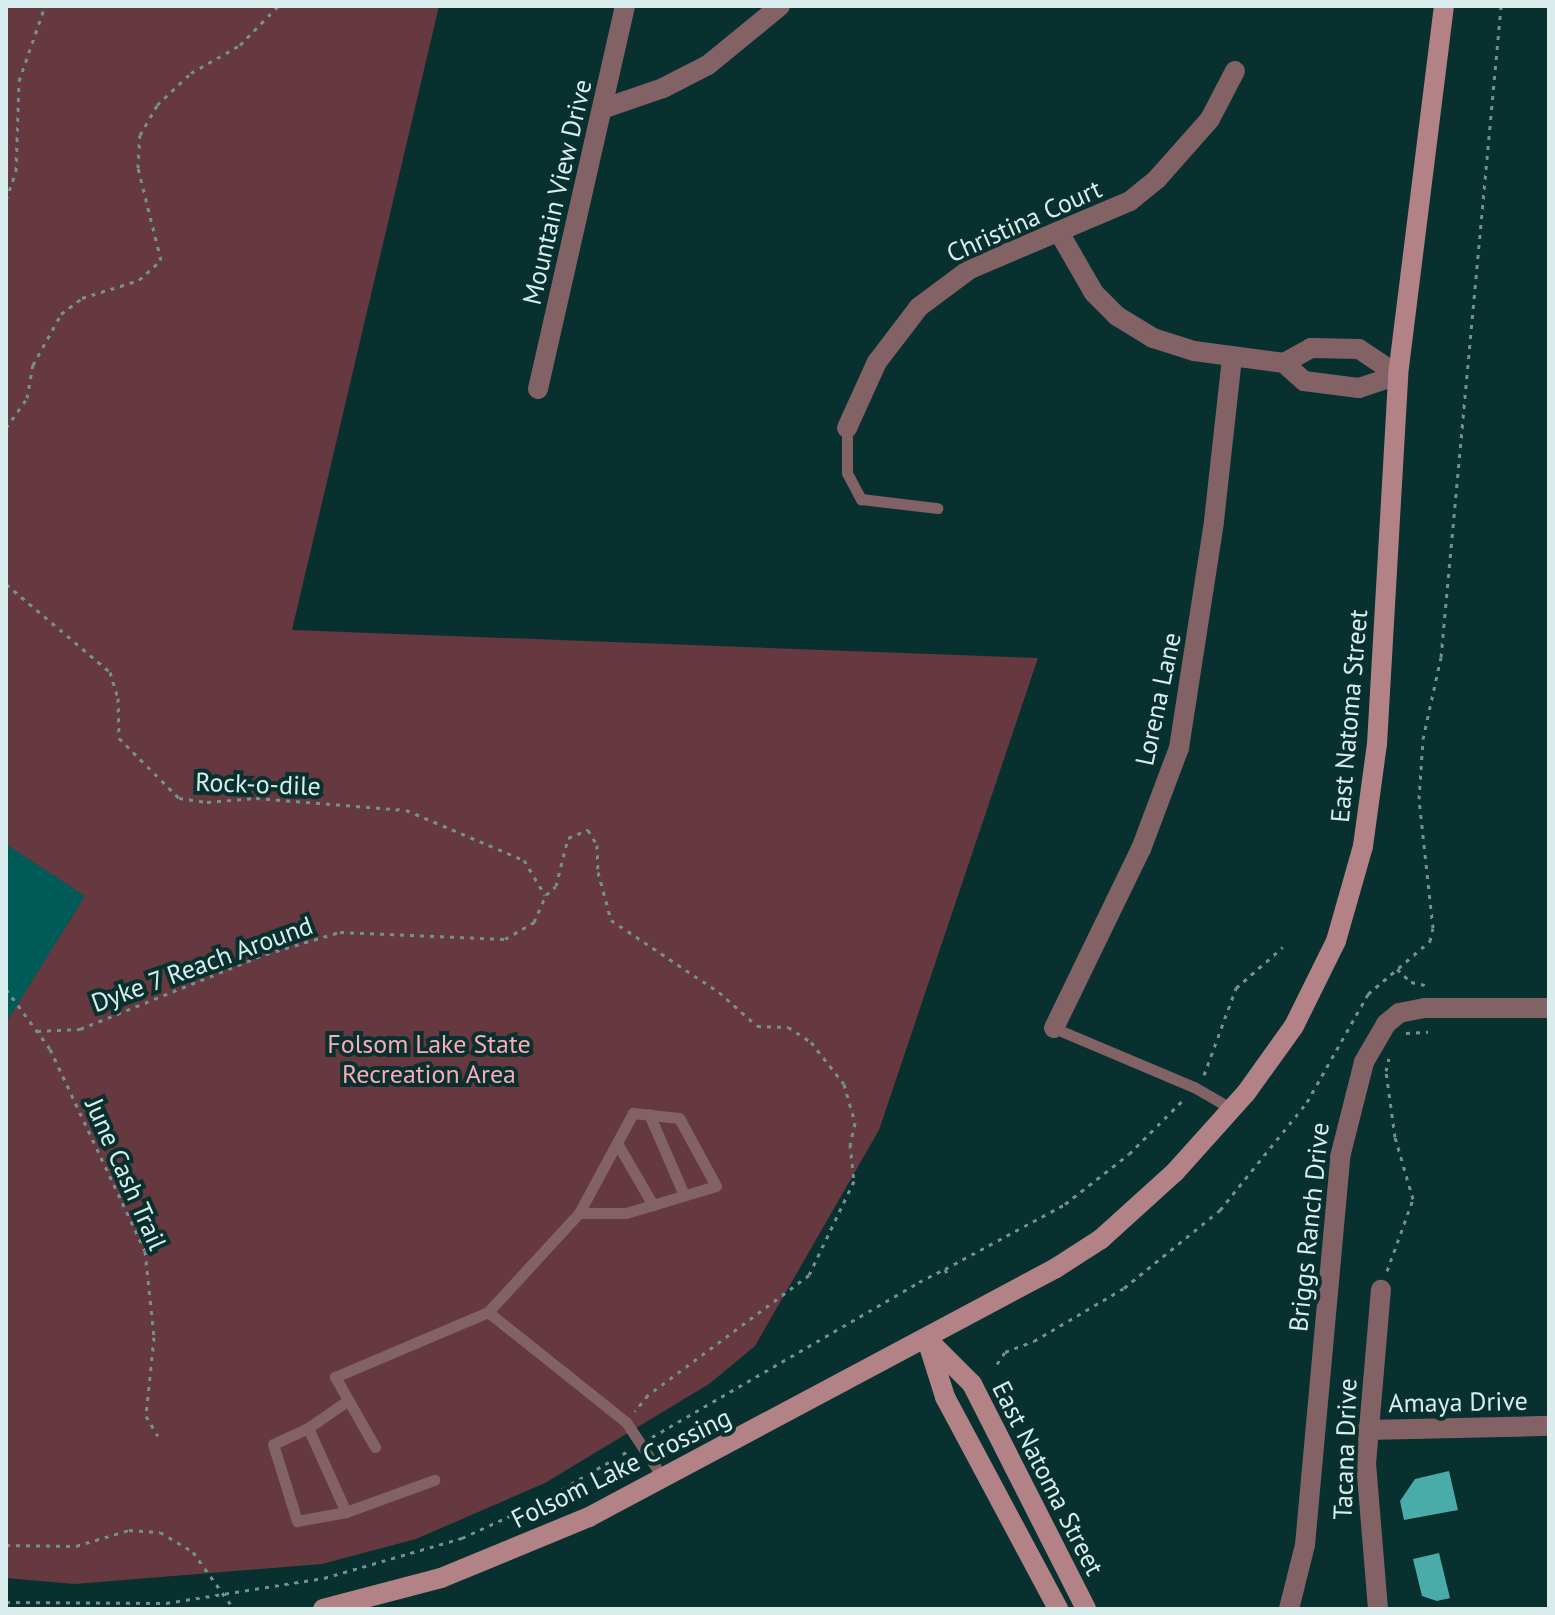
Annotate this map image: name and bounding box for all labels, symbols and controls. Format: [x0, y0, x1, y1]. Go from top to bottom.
street label: Mountain View Drive [516, 76, 598, 308]
street label: Christina Court [942, 173, 1106, 269]
street label: East Natoma Street [1324, 608, 1374, 824]
street label: Lorena Lane [1129, 630, 1187, 768]
street label: Rock-o-dile [195, 766, 321, 802]
street label: Dyke 7 Reach Around [86, 909, 318, 1019]
park label: Folsom Lake State Recreation Area [327, 1028, 531, 1090]
street label: June Cash Trail [79, 1093, 173, 1255]
street label: Briggs Ranch Drive [1282, 1121, 1336, 1333]
street label: East Natoma Street [986, 1376, 1110, 1580]
street label: Tacana Drive [1327, 1378, 1363, 1520]
street label: Amaya Drive [1388, 1385, 1528, 1419]
street label: Folsom Lake Crossing [506, 1401, 736, 1535]

